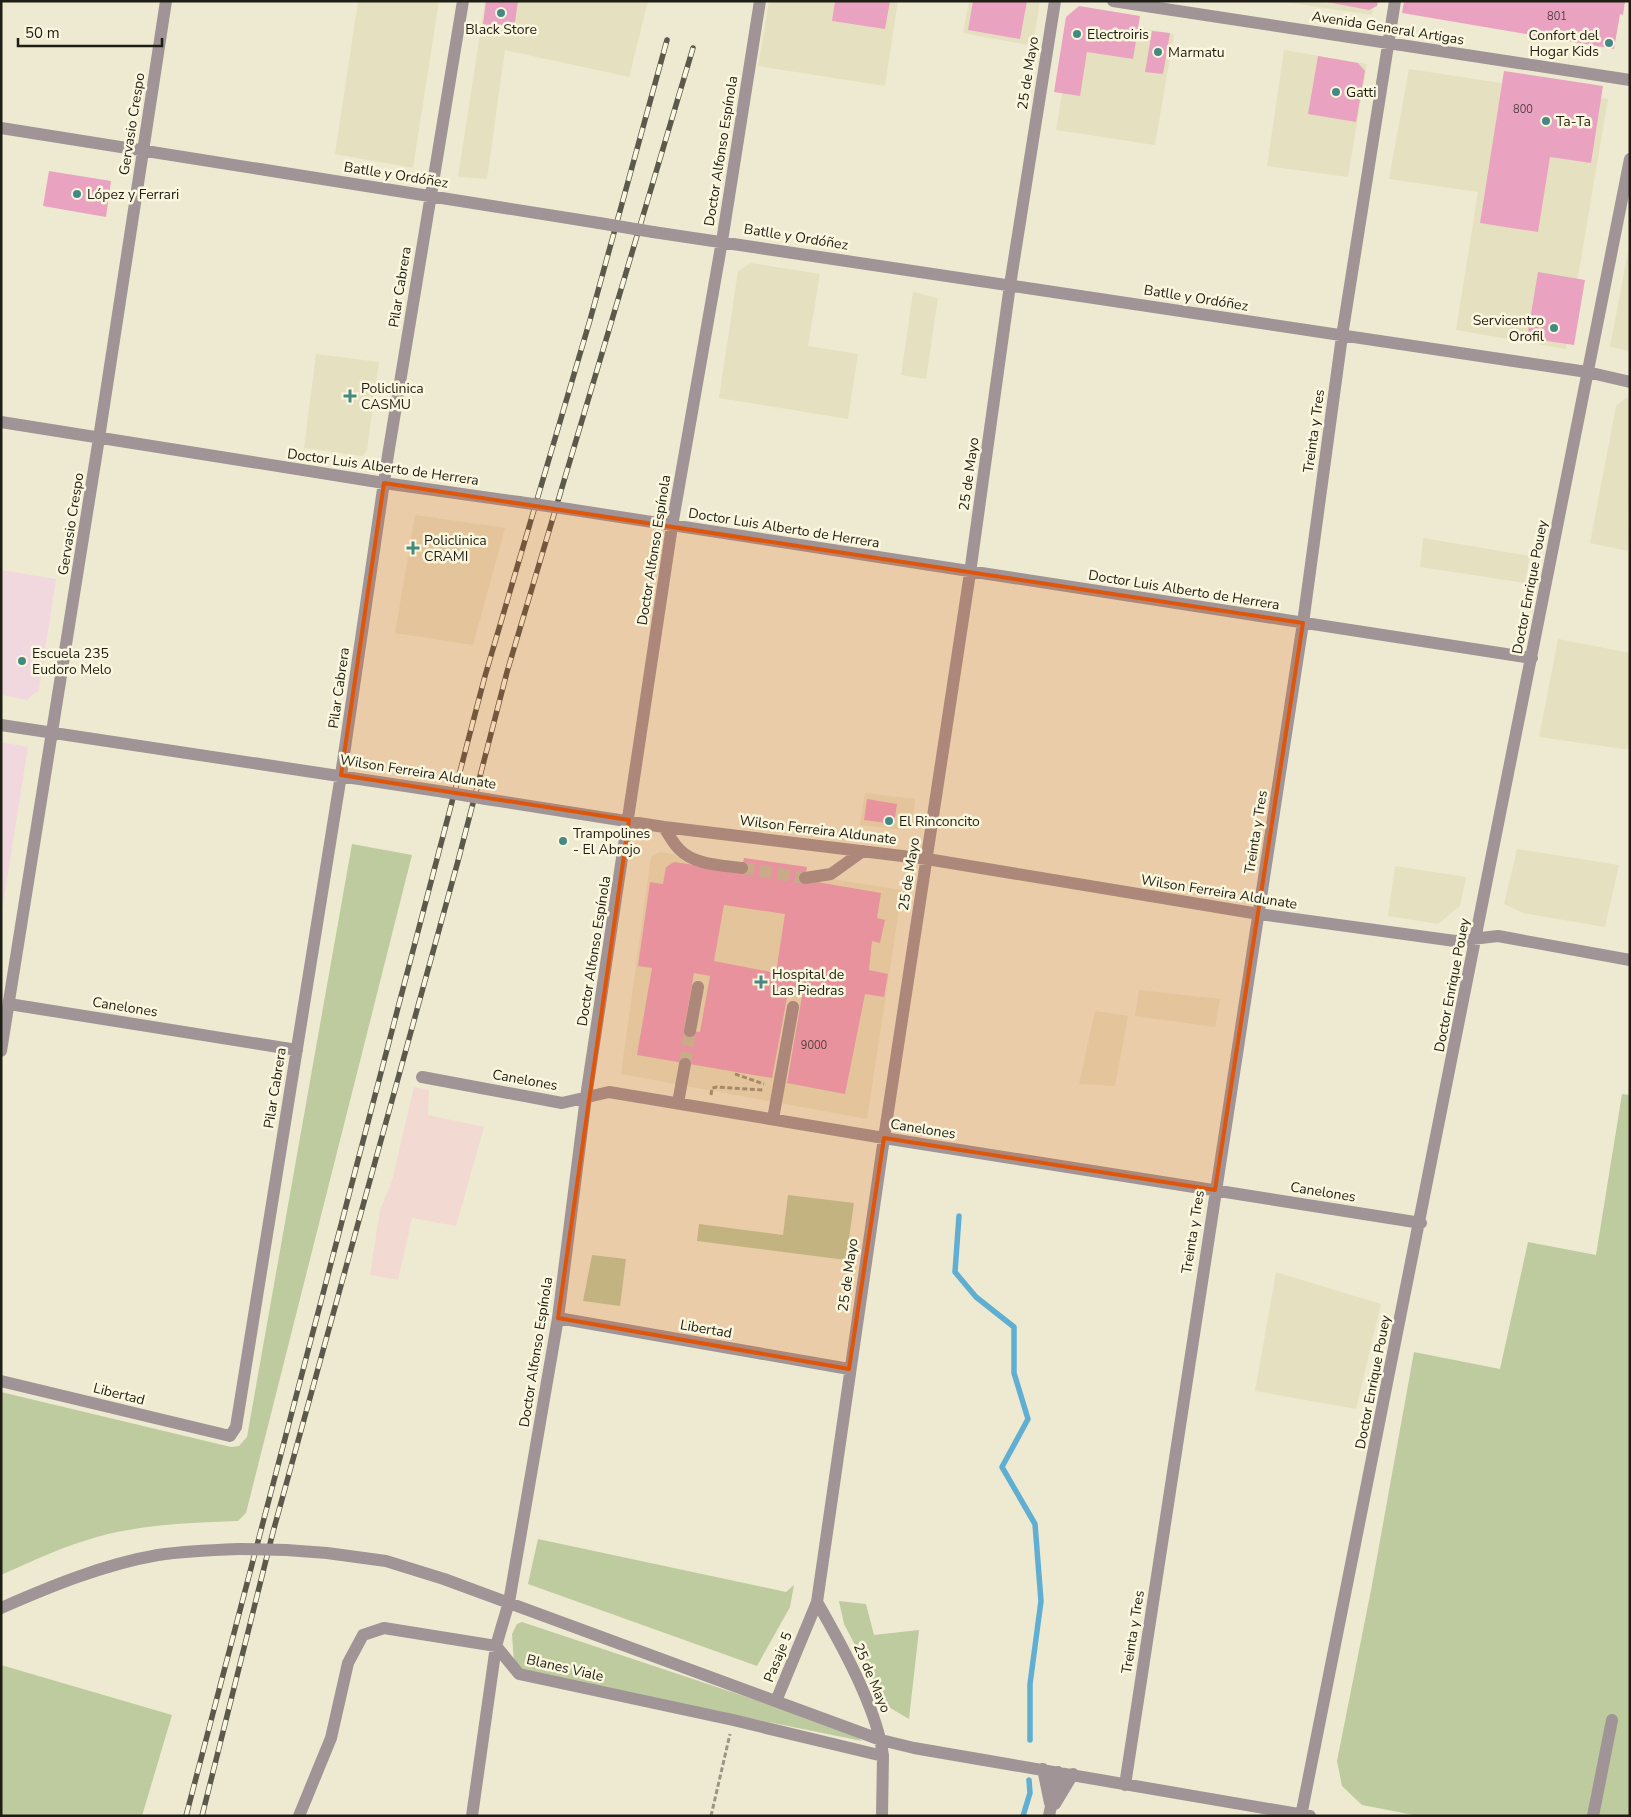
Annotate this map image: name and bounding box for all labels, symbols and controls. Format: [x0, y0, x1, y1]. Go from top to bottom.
marker: Black Store [495, 7, 507, 19]
street label: Avenida General Artigas [1310, 7, 1466, 49]
house number: 801 [1547, 9, 1567, 24]
scale bar [18, 15, 161, 47]
place label: Black Store [465, 20, 537, 39]
text: 50 m [25, 23, 60, 43]
place label: Electroiris [1087, 25, 1149, 44]
place label: Confort del Hogar Kids [1528, 26, 1600, 61]
marker: Electroiris [1071, 28, 1083, 40]
street label: 25 de Mayo [1013, 35, 1043, 111]
marker: Confort del Hogar Kids [1603, 37, 1615, 49]
place label: Marmatu [1168, 43, 1225, 62]
marker: Marmatu [1152, 46, 1164, 58]
street label: Gervasio Crespo [115, 71, 150, 177]
street label: Doctor Alfonso Espínola [700, 74, 742, 228]
place label: Gatti [1346, 83, 1376, 102]
marker: Gatti [1330, 86, 1342, 98]
house number: 800 [1513, 102, 1533, 117]
place label: Ta-Ta [1556, 112, 1591, 131]
marker: Ta-Ta [1540, 115, 1552, 127]
street label: Batlle y Ordóñez [343, 157, 450, 193]
place label: López y Ferrari [87, 185, 179, 204]
marker: López y Ferrari [71, 188, 83, 200]
street label: Batlle y Ordóñez [743, 219, 850, 255]
street label: Pilar Cabrera [384, 245, 416, 329]
street label: Batlle y Ordóñez [1143, 280, 1250, 316]
place label: Servicentro Orofil [1473, 311, 1545, 346]
marker: Servicentro Orofil [1548, 322, 1560, 334]
place label: Policlinica CASMU [361, 379, 424, 414]
street label: Treinta y Tres [1299, 388, 1329, 474]
marker: Policlinica CASMU [343, 389, 357, 403]
street label: 25 de Mayo [954, 436, 984, 512]
street label: Doctor Luis Alberto de Herrera [286, 444, 480, 490]
street label: Gervasio Crespo [54, 471, 89, 577]
street label: Doctor Alfonso Espínola [633, 473, 675, 627]
street label: Doctor Luis Alberto de Herrera [687, 503, 881, 553]
street label: Doctor Enrique Pouey [1508, 518, 1552, 656]
place label: Policlinica CRAMI [424, 531, 487, 566]
marker: Policlinica CRAMI [406, 541, 420, 555]
street label: Doctor Luis Alberto de Herrera [1087, 565, 1281, 615]
place label: Escuela 235 Eudoro Melo [32, 644, 112, 679]
street label: Pilar Cabrera [324, 646, 354, 730]
marker: Escuela 235 Eudoro Melo [16, 655, 28, 667]
street label: Wilson Ferreira Aldunate [338, 750, 498, 794]
street label: Treinta y Tres [1240, 789, 1272, 875]
street label: Wilson Ferreira Aldunate [738, 811, 898, 849]
place label: El Rinconcito [899, 812, 980, 831]
marker: El Rinconcito [883, 815, 895, 827]
place label: Trampolines - El Abrojo [573, 824, 650, 859]
marker: Trampolines - El Abrojo [557, 835, 569, 847]
street label: 25 de Mayo [894, 836, 924, 912]
street label: Wilson Ferreira Aldunate [1139, 870, 1299, 914]
street label: Doctor Alfonso Espínola [573, 874, 615, 1028]
street label: Doctor Enrique Pouey [1430, 916, 1474, 1054]
place label: Hospital de Las Piedras [772, 965, 844, 1000]
marker: Hospital de Las Piedras [754, 975, 768, 989]
street label: Canelones [91, 992, 159, 1022]
house number: 9000 [801, 1038, 828, 1053]
street label: Pilar Cabrera [259, 1046, 291, 1130]
street label: Canelones [491, 1065, 559, 1095]
street label: Canelones [889, 1114, 957, 1144]
street label: Canelones [1289, 1177, 1357, 1207]
street label: Treinta y Tres [1177, 1189, 1209, 1275]
street label: 25 de Mayo [833, 1237, 863, 1313]
street label: Doctor Alfonso Espínola [515, 1275, 557, 1429]
street label: Doctor Enrique Pouey [1351, 1313, 1395, 1451]
street label: Libertad [679, 1315, 733, 1343]
street label: Libertad [91, 1378, 147, 1410]
street label: Treinta y Tres [1117, 1589, 1149, 1675]
street label: Pasaje 5 [759, 1629, 797, 1685]
street label: 25 de Mayo [849, 1640, 895, 1716]
street label: Blanes Viale [525, 1650, 605, 1686]

